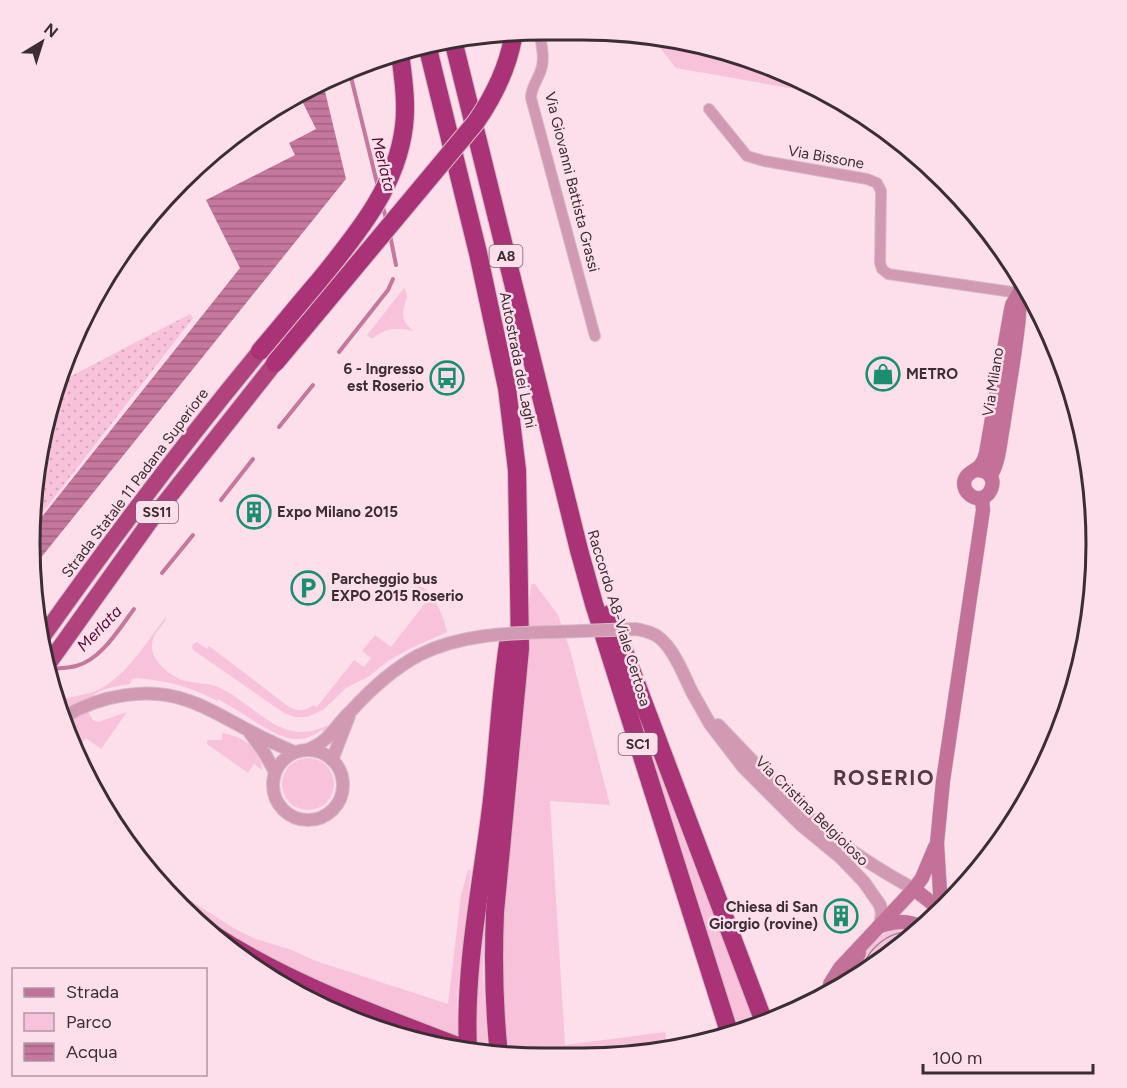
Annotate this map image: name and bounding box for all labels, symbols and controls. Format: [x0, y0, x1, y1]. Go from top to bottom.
north arrow [12, 12, 72, 72]
text: N [40, 19, 62, 42]
street label: Via Giovanni Battista Grassi [541, 90, 603, 274]
water label: Merlata [367, 135, 400, 194]
street label: Via Bissone [786, 141, 866, 173]
road number: A8 [490, 245, 522, 267]
street label: Autostrada dei Laghi [496, 290, 540, 430]
street label: Via Milano [979, 346, 1007, 418]
shop icon: METRO [865, 356, 901, 392]
place label: 6 - Ingresso est Roserio [343, 360, 424, 395]
bus stop icon: 6 - Ingresso est Roserio [429, 360, 465, 396]
place label: METRO [906, 365, 958, 383]
street label: Strada Statale 11 Padana Superiore [58, 385, 212, 581]
building icon: Expo Milano 2015 [236, 494, 272, 530]
road number: SS11 [136, 501, 178, 523]
place label: Expo Milano 2015 [277, 503, 398, 521]
street label: Raccordo A8-Viale Certosa [584, 528, 654, 708]
parking icon: Parcheggio bus EXPO 2015 Roserio [290, 570, 326, 606]
place label: Parcheggio bus EXPO 2015 Roserio [331, 570, 464, 605]
water label: Merlata [73, 602, 126, 655]
road number: SC1 [618, 733, 658, 755]
street label: Via Cristina Belgioioso [752, 752, 872, 870]
district label: ROSERIO [833, 765, 935, 790]
place label: Chiesa di San Giorgio (rovine) [709, 898, 818, 933]
building icon: Chiesa di San Giorgio (rovine) [823, 898, 859, 934]
legend [12, 968, 207, 1076]
text: Strada [66, 981, 119, 1003]
text: Parco [66, 1011, 112, 1033]
scale bar [923, 1037, 1092, 1075]
text: Acqua [66, 1041, 117, 1063]
text: 100 m [932, 1047, 982, 1069]

